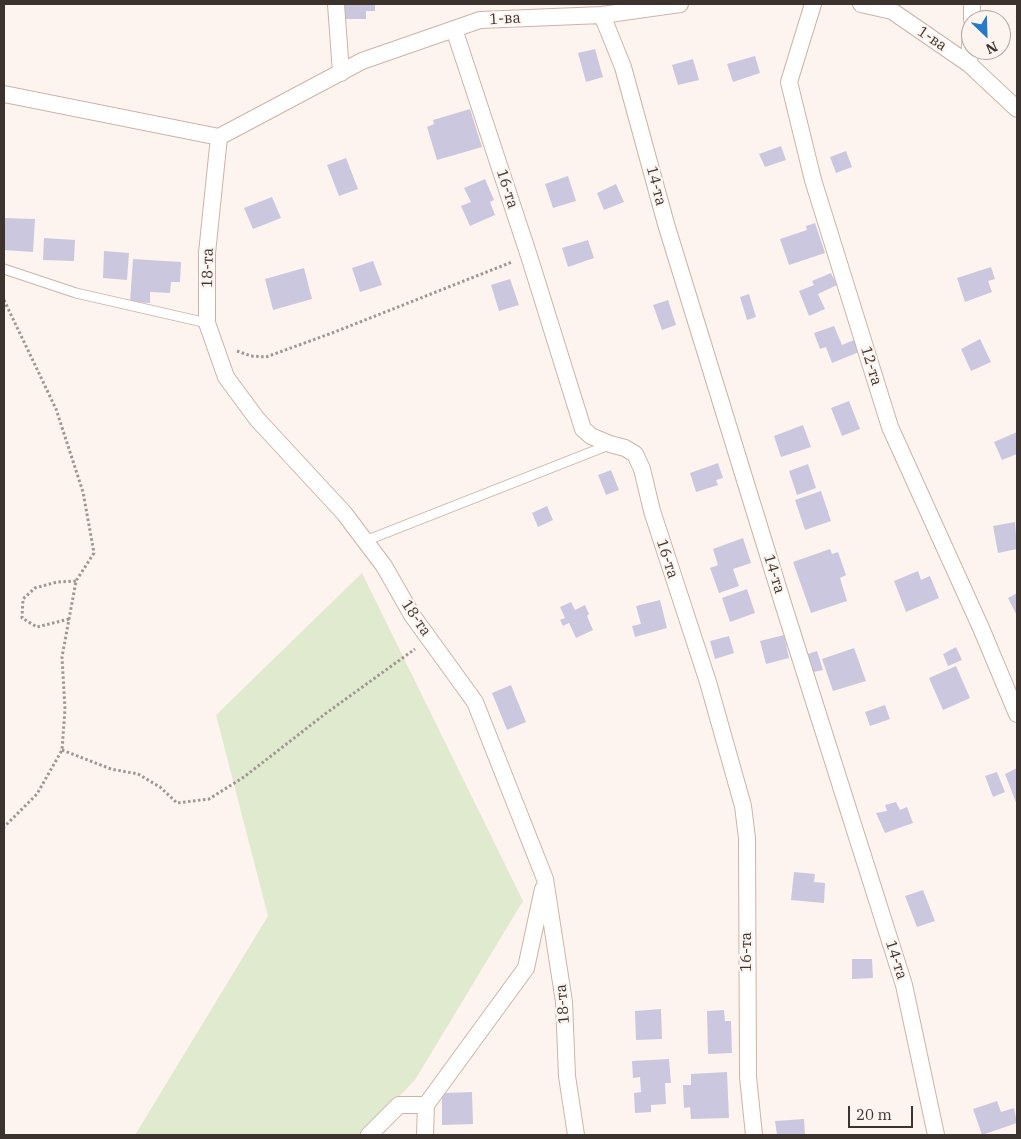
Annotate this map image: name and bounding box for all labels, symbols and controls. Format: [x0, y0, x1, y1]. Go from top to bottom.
street label: 1-ва [489, 9, 521, 29]
north arrow [961, 10, 1011, 60]
street label: 1-ва [914, 23, 950, 55]
text: N [983, 37, 1000, 58]
street label: 14-та [642, 164, 670, 208]
street label: 16-та [492, 167, 522, 211]
street label: 18-та [199, 248, 217, 288]
street label: 12-та [857, 344, 885, 388]
street label: 16-та [652, 537, 682, 581]
street label: 14-та [760, 552, 788, 596]
street label: 18-та [397, 596, 435, 640]
street label: 16-та [738, 932, 756, 972]
street label: 14-та [881, 938, 911, 982]
street label: 18-та [552, 983, 574, 1025]
scale bar [851, 1096, 916, 1128]
text: 20 m [856, 1105, 892, 1124]

